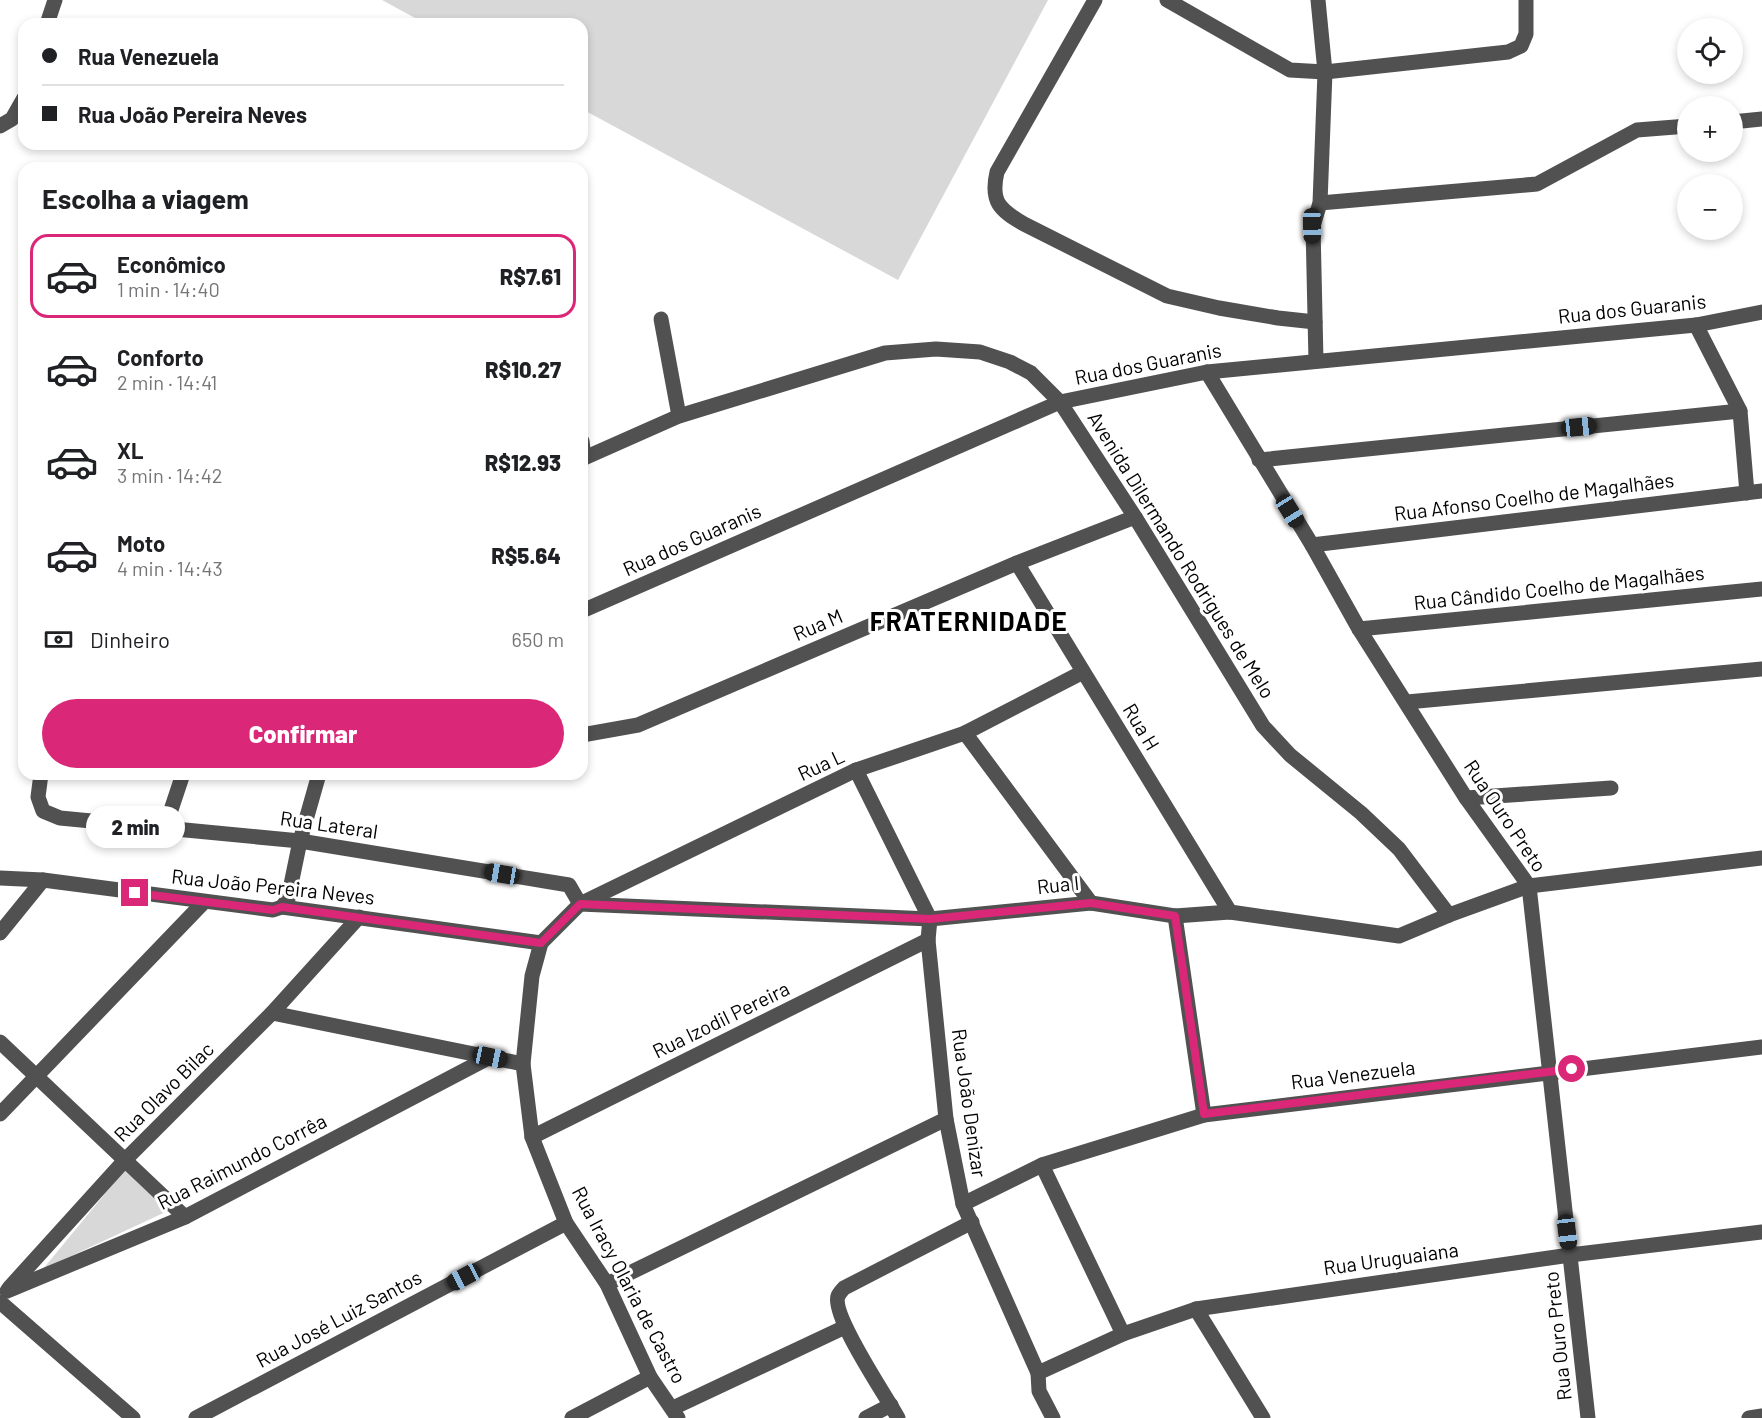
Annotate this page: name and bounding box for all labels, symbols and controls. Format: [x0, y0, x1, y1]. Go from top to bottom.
map controls [1677, 18, 1743, 240]
button: locate [1677, 18, 1743, 84]
text: Rua Venezuela [78, 43, 219, 69]
button: + [1677, 96, 1743, 162]
text: Rua João Pereira Neves [78, 101, 307, 127]
button: − [1677, 174, 1743, 240]
text: Escolha a viagem [42, 182, 249, 214]
car [1303, 208, 1321, 244]
icon: car [45, 249, 99, 303]
text: Econômico [117, 251, 226, 277]
text: R$7.61 [500, 263, 561, 289]
text: 1 min · 14:40 [117, 277, 220, 301]
street label: Rua dos Guaranis [1557, 288, 1707, 328]
street label: Rua dos Guaranis [1072, 337, 1223, 389]
icon: car [45, 342, 99, 396]
text: Conforto [117, 344, 204, 370]
text: R$10.27 [485, 356, 561, 382]
text: 2 min · 14:41 [117, 370, 217, 394]
street label: Avenida Dilermando Rodrigues de Melo [1083, 407, 1280, 702]
car [1560, 416, 1598, 438]
icon: car [45, 435, 99, 489]
text: XL [117, 437, 143, 463]
text: R$12.93 [485, 449, 561, 475]
text: 3 min · 14:42 [117, 463, 222, 487]
street label: Rua Afonso Coelho de Magalhães [1393, 467, 1675, 525]
car [1273, 491, 1307, 531]
street label: Rua dos Guaranis [619, 498, 764, 580]
icon: car [45, 528, 99, 582]
text: Moto [117, 530, 165, 556]
text: R$5.64 [491, 542, 561, 568]
text: 4 min · 14:43 [117, 556, 223, 580]
street label: Rua Cândido Coelho de Magalhães [1412, 560, 1705, 614]
street label: Rua M [789, 603, 846, 645]
district label: FRATERNIDADE [870, 605, 1068, 636]
icon: cash [42, 623, 75, 656]
text: Dinheiro [90, 626, 170, 652]
text: 650 m [512, 627, 564, 651]
button: Confirmar [42, 699, 564, 768]
street label: Rua H [1119, 699, 1165, 754]
street label: Rua L [794, 743, 848, 785]
street label: Rua Ouro Preto [1460, 755, 1552, 876]
street label: Rua Lateral [279, 805, 380, 843]
callout: 2 min [86, 806, 184, 848]
text: 2 min [111, 815, 160, 839]
car [483, 862, 521, 886]
street label: Rua João Pereira Neves [170, 863, 376, 909]
street label: Rua I [1036, 870, 1080, 898]
route end [121, 879, 148, 906]
street label: Rua Izodil Pereira [648, 976, 793, 1063]
street label: Rua João Denizar [948, 1027, 992, 1179]
street label: Rua Olavo Bilac [108, 1036, 218, 1146]
car [471, 1044, 509, 1070]
street label: Rua Venezuela [1289, 1054, 1416, 1094]
route start [1558, 1055, 1585, 1082]
street label: Rua Raimundo Corrêa [153, 1108, 330, 1214]
street label: Rua Iracy Olaria de Castro [568, 1182, 692, 1387]
car [1556, 1213, 1578, 1251]
street label: Rua Uruguaiana [1322, 1237, 1460, 1279]
car [444, 1261, 484, 1293]
street label: Rua José Luiz Santos [252, 1264, 425, 1372]
street label: Rua Ouro Preto [1538, 1270, 1576, 1402]

